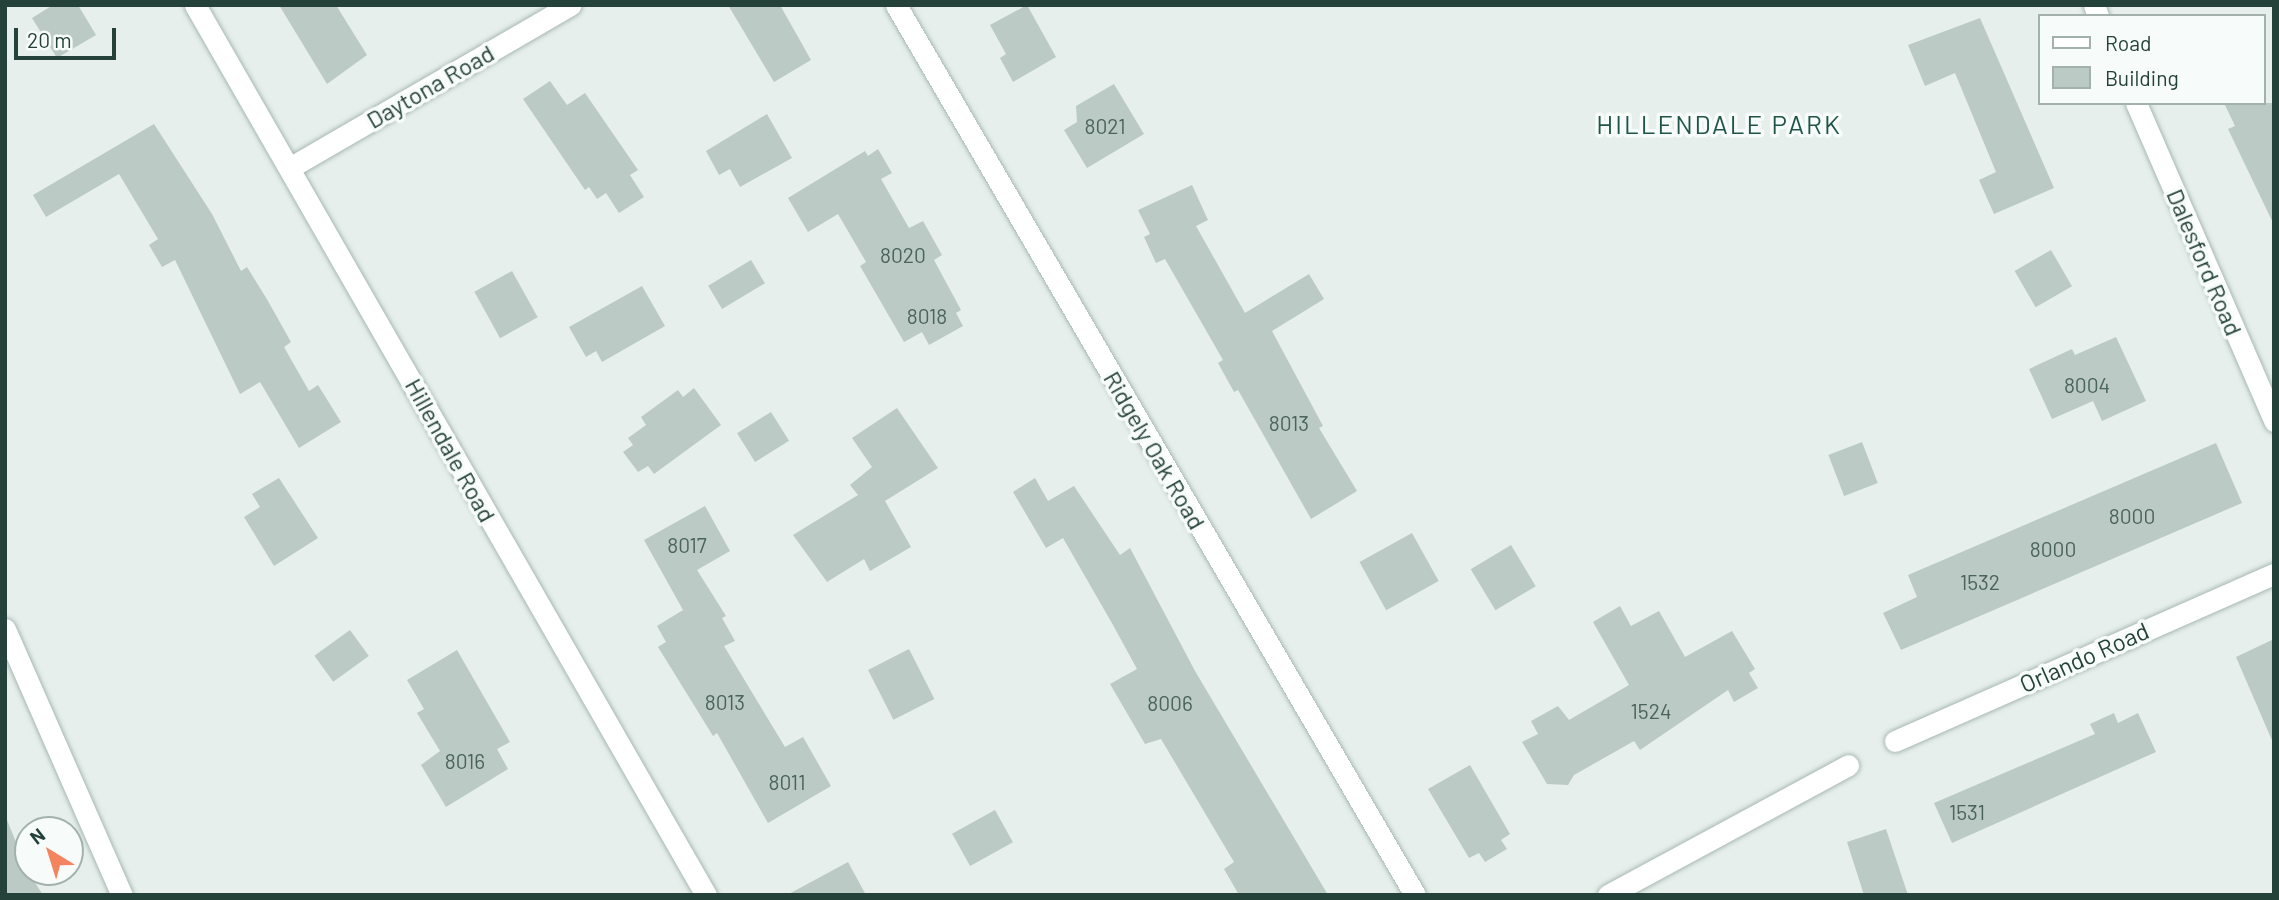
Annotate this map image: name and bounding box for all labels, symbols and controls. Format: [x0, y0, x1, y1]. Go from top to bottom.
scale bar [18, 14, 119, 58]
legend [2038, 14, 2265, 105]
text: 20 m [27, 27, 72, 52]
text: Road [2105, 30, 2151, 55]
street label: Daytona Road [361, 38, 499, 134]
text: Building [2105, 65, 2179, 90]
district label: HILLENDALE PARK [1598, 108, 1840, 140]
house number: 8021 [1084, 113, 1126, 139]
street label: Dalesford Road [2161, 184, 2249, 340]
house number: 8020 [880, 242, 926, 268]
house number: 8018 [907, 303, 947, 329]
street label: Ridgely Oak Road [1098, 366, 1212, 534]
house number: 8004 [2064, 372, 2110, 398]
street label: Hillendale Road [400, 373, 502, 527]
house number: 8013 [1269, 410, 1309, 436]
house number: 8000 [2109, 503, 2155, 529]
house number: 8017 [667, 532, 707, 558]
house number: 8000 [2030, 536, 2076, 562]
house number: 1532 [1960, 569, 2000, 595]
street label: Orlando Road [2015, 616, 2153, 698]
house number: 8013 [705, 689, 745, 715]
house number: 8006 [1147, 690, 1193, 716]
house number: 1524 [1631, 698, 1671, 724]
house number: 8016 [445, 748, 485, 774]
house number: 8011 [769, 769, 805, 795]
house number: 1531 [1949, 799, 1985, 825]
north arrow [14, 816, 84, 886]
text: N [25, 823, 49, 849]

